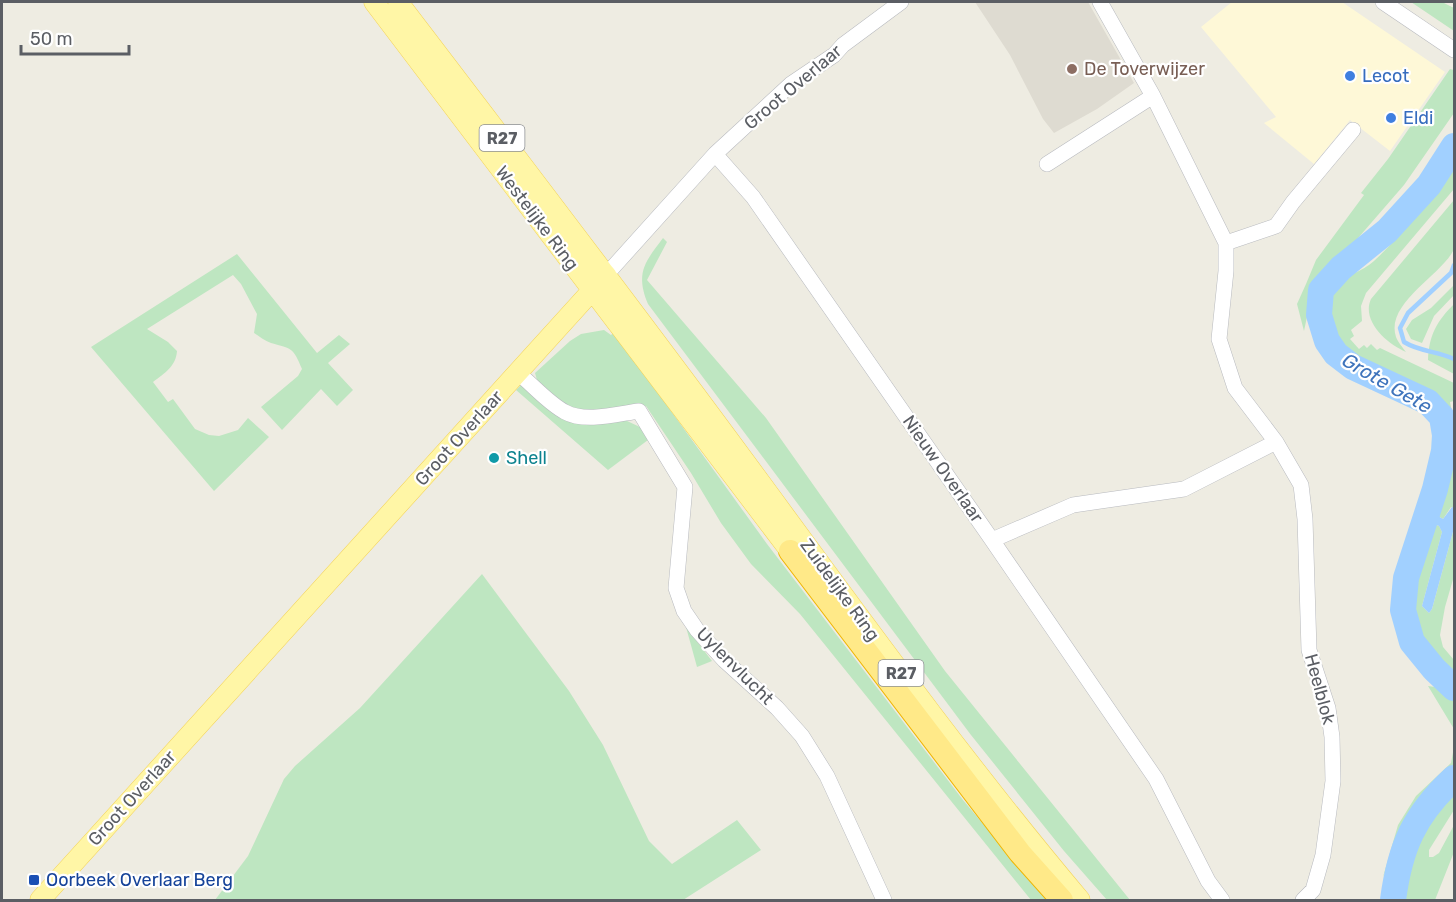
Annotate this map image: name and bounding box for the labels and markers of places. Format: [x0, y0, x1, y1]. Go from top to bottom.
place label: De Toverwijzer [1084, 58, 1205, 80]
marker: De Toverwijzer [1065, 62, 1079, 76]
place label: Lecot [1362, 65, 1409, 87]
marker: Lecot [1343, 69, 1357, 83]
place label: Eldi [1403, 107, 1433, 129]
marker: Eldi [1384, 111, 1398, 125]
place label: Shell [506, 447, 547, 469]
marker: Shell [487, 451, 501, 465]
place label: Oorbeek Overlaar Berg [46, 869, 233, 891]
marker: Oorbeek Overlaar Berg [27, 873, 41, 887]

